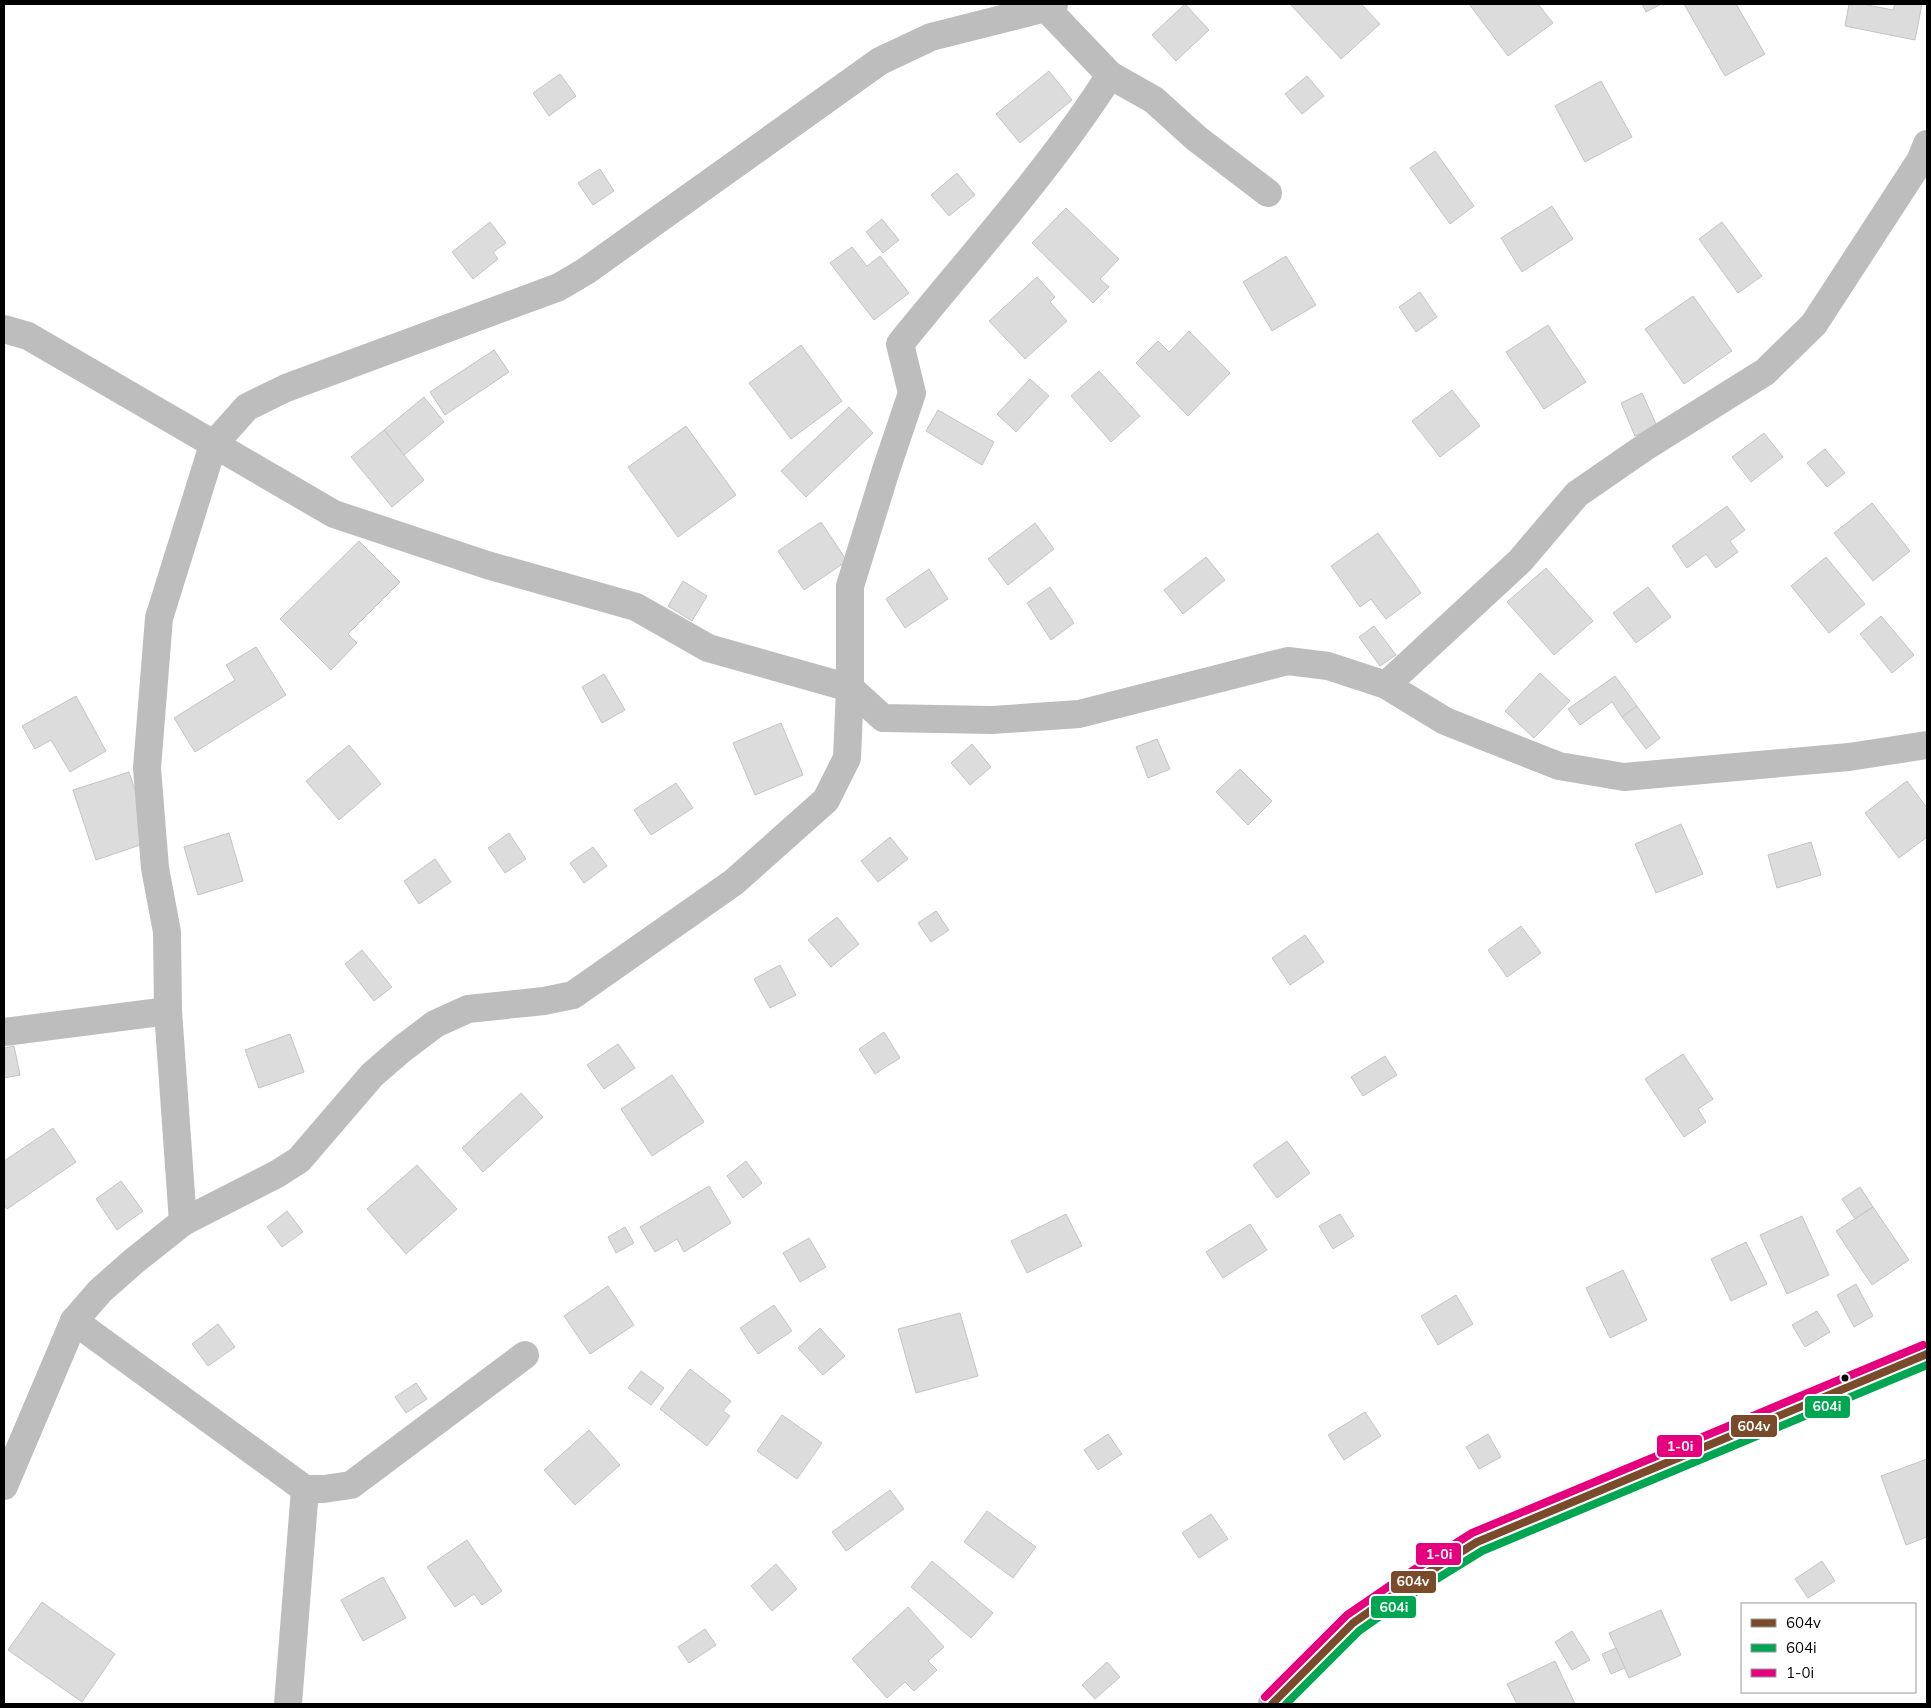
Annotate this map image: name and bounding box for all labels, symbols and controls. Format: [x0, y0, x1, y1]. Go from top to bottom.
unlabelled marker [1840, 1373, 1850, 1383]
line badge: 604i [1804, 1395, 1851, 1419]
text: 604i [1813, 1397, 1841, 1415]
line badge: 604v [1730, 1414, 1778, 1438]
text: 604v [1738, 1417, 1771, 1435]
line badge: 1-0i [1656, 1434, 1703, 1458]
text: 1-0i [1667, 1437, 1693, 1455]
line badge: 1-0i [1415, 1542, 1462, 1566]
text: 1-0i [1426, 1545, 1452, 1563]
line badge: 604v [1390, 1570, 1437, 1594]
text: 604v [1397, 1572, 1430, 1590]
line badge: 604i [1370, 1595, 1417, 1619]
text: 604i [1380, 1598, 1408, 1616]
legend [1741, 1603, 1916, 1693]
text: 604v [1786, 1613, 1821, 1632]
text: 604i [1786, 1638, 1817, 1657]
text: 1-0i [1786, 1663, 1814, 1682]

